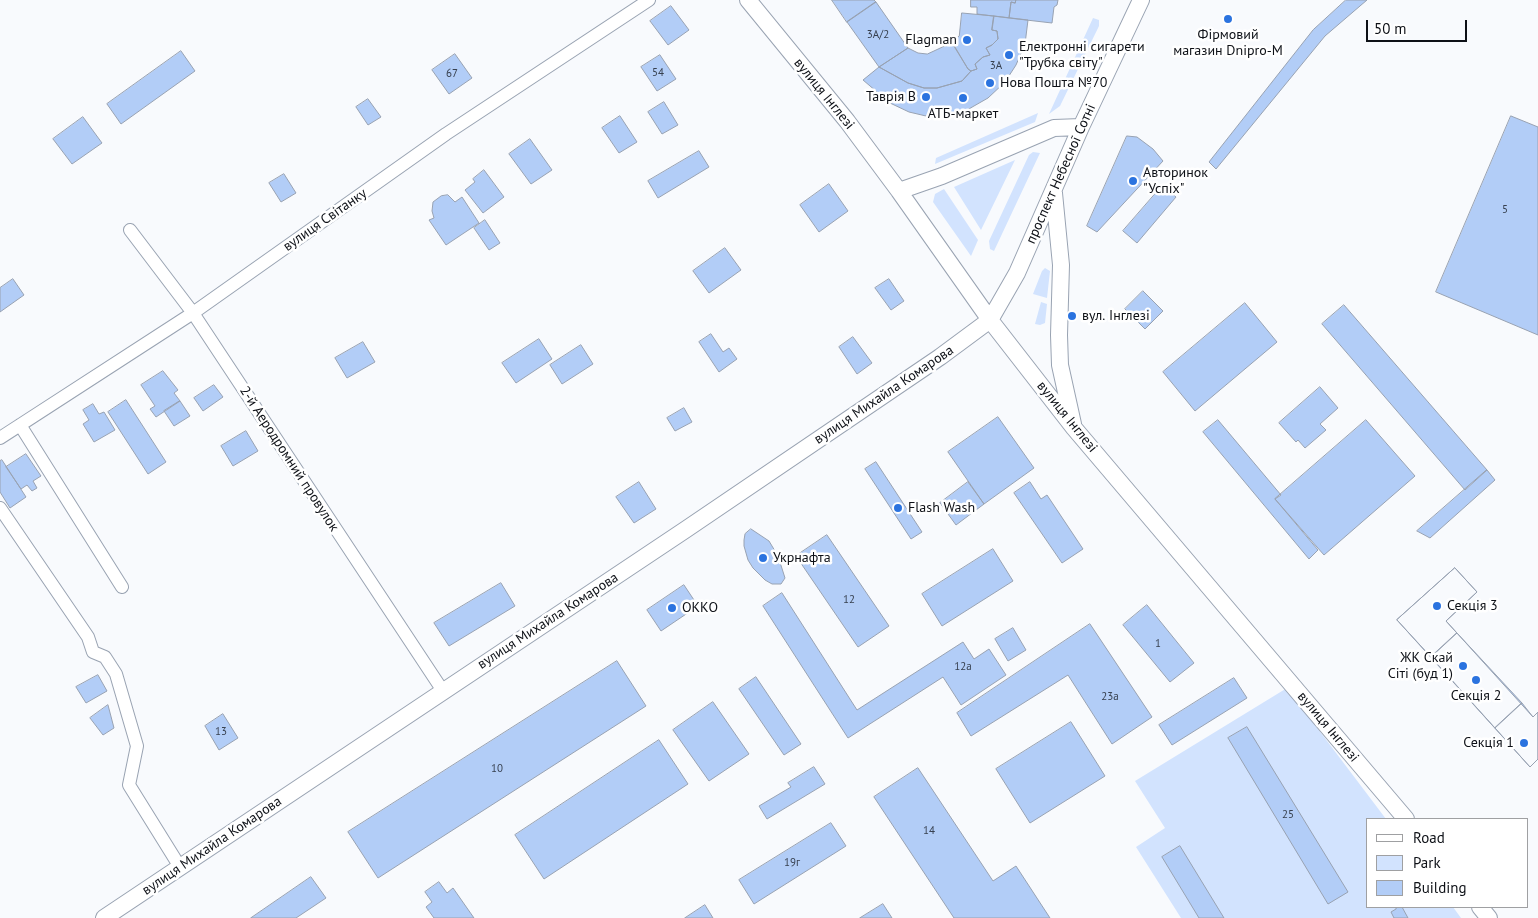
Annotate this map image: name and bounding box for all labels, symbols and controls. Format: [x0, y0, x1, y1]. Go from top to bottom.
scale bar [1368, 10, 1469, 42]
marker: Фірмовий магазин Dnipro-M [1222, 13, 1234, 25]
text: 50 m [1374, 19, 1407, 38]
place label: Фірмовий магазин Dnipro-M [1173, 27, 1283, 59]
house number: 3А/2 [867, 28, 889, 42]
place label: Flagman [905, 32, 957, 48]
marker: Flagman [961, 34, 973, 46]
place label: Електронні сигарети "Трубка світу" [1019, 39, 1145, 72]
marker: Електронні сигарети "Трубка світу" [1003, 49, 1015, 61]
street label: вулиця Інглезі [790, 55, 858, 133]
house number: 3А [990, 59, 1002, 73]
house number: 54 [652, 66, 664, 80]
house number: 67 [446, 67, 458, 81]
place label: Нова Пошта №70 [1000, 75, 1107, 91]
marker: Нова Пошта №70 [984, 77, 996, 89]
place label: Таврія В [866, 89, 916, 105]
marker: Таврія В [920, 91, 932, 103]
marker: АТБ-маркет [957, 92, 969, 104]
street label: проспект Небесної Сотні [1023, 102, 1099, 246]
place label: АТБ-маркет [928, 106, 998, 122]
place label: Авторинок "Успіх" [1143, 165, 1208, 198]
marker: Авторинок "Успіх" [1127, 175, 1139, 187]
street label: вулиця Світанку [280, 185, 370, 255]
house number: 5 [1502, 203, 1508, 217]
place label: вул. Інглезі [1082, 308, 1150, 324]
marker: вул. Інглезі [1066, 310, 1078, 322]
street label: вулиця Михайла Комарова [811, 342, 957, 448]
street label: вулиця Інглезі [1033, 378, 1101, 456]
street label: 2-й Аеродромний провулок [236, 383, 342, 535]
place label: Flash Wash [908, 500, 975, 516]
marker: Flash Wash [892, 502, 904, 514]
place label: Укрнафта [773, 550, 831, 566]
marker: Укрнафта [757, 552, 769, 564]
street label: вулиця Михайла Комарова [474, 569, 622, 673]
house number: 12 [843, 593, 855, 607]
place label: Секція 3 [1447, 598, 1498, 614]
place label: ОККО [682, 600, 718, 616]
marker: Секція 3 [1431, 600, 1443, 612]
marker: ОККО [666, 602, 678, 614]
house number: 1 [1155, 637, 1161, 651]
place label: ЖК Скай Сіті (буд 1) [1388, 650, 1453, 682]
house number: 12а [954, 660, 972, 674]
marker: ЖК Скай Сіті (буд 1) [1457, 660, 1469, 672]
marker: Секція 2 [1470, 674, 1482, 686]
street label: вулиця Інглезі [1294, 688, 1362, 766]
place label: Секція 2 [1451, 688, 1501, 704]
house number: 23а [1101, 690, 1119, 704]
house number: 13 [215, 725, 227, 739]
place label: Секція 1 [1463, 735, 1514, 751]
marker: Секція 1 [1518, 737, 1530, 749]
house number: 10 [491, 762, 503, 776]
street label: вулиця Михайла Комарова [139, 793, 285, 899]
house number: 25 [1282, 808, 1294, 822]
legend [1366, 818, 1528, 908]
house number: 14 [923, 824, 935, 838]
text: Road [1413, 828, 1445, 847]
text: Park [1413, 853, 1441, 872]
house number: 19г [784, 856, 800, 870]
text: Building [1413, 878, 1467, 897]

